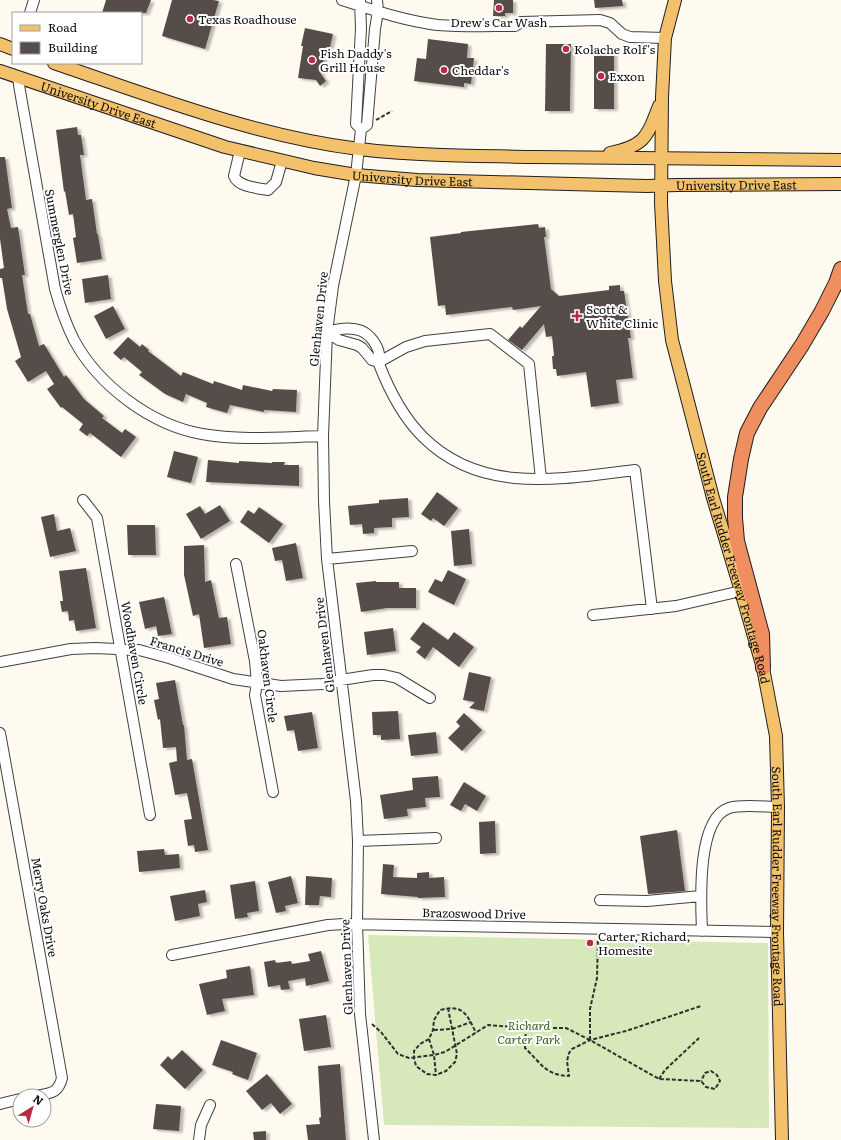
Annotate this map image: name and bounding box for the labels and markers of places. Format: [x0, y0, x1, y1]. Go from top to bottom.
marker: Drew's Car Wash [494, 3, 504, 13]
place label: Texas Roadhouse [198, 10, 296, 28]
place label: Drew's Car Wash [451, 13, 547, 31]
marker: Texas Roadhouse [185, 14, 195, 24]
place label: Kolache Rolf's [574, 40, 656, 58]
place label: Fish Daddy's Grill House [320, 44, 392, 76]
marker: Kolache Rolf's [561, 44, 571, 54]
marker: Fish Daddy's Grill House [307, 55, 317, 65]
place label: Cheddar's [452, 61, 509, 79]
marker: Cheddar's [439, 65, 449, 75]
place label: Exxon [609, 67, 645, 85]
marker: Exxon [596, 71, 606, 81]
place label: Scott & White Clinic [586, 300, 658, 332]
marker: Scott & White Clinic [571, 310, 583, 322]
place label: Carter, Richard, Homesite [598, 927, 690, 959]
marker: Carter, Richard, Homesite [585, 938, 595, 948]

